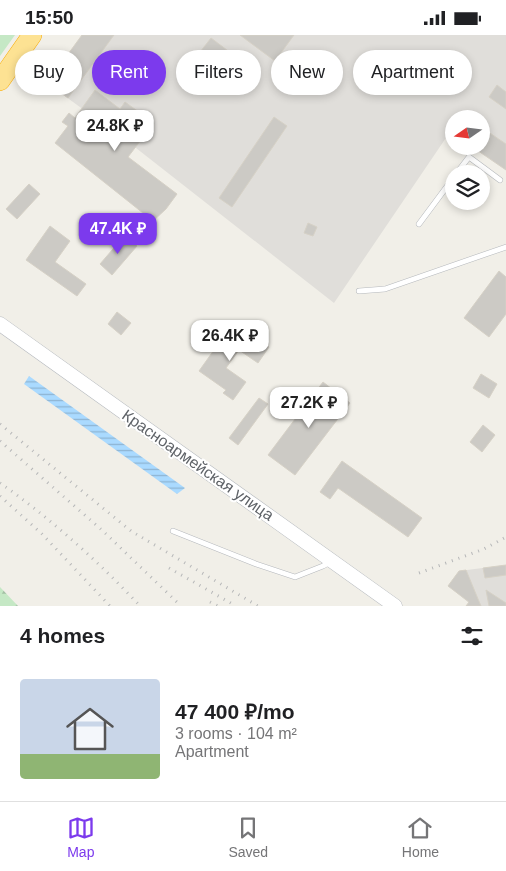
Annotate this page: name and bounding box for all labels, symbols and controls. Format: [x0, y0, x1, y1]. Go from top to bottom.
text: 15:50 [25, 7, 74, 28]
chip: Buy [15, 50, 82, 95]
chip: Rent [92, 50, 166, 95]
chip: Filters [176, 50, 261, 95]
chip: New [271, 50, 343, 95]
chip: Apartment [353, 50, 472, 95]
pin: 24.8K ₽ [69, 109, 161, 152]
north arrow [445, 110, 490, 155]
map controls [445, 110, 490, 210]
text: 24.8K ₽ [87, 117, 143, 134]
button: layers [445, 165, 490, 210]
pin: 47.4K ₽ [72, 213, 164, 255]
text: 47.4K ₽ [90, 220, 146, 237]
pin: 26.4K ₽ [184, 319, 276, 362]
text: 26.4K ₽ [202, 327, 258, 344]
pin: 27.2K ₽ [263, 387, 355, 429]
text: 27.2K ₽ [281, 394, 337, 411]
street label: Красноармейская улица [119, 406, 277, 524]
icon: filters [458, 622, 486, 650]
text: 4 homes [20, 624, 105, 647]
icon: home [60, 699, 120, 759]
text: 47 400 ₽/mo [175, 700, 295, 723]
text: 3 rooms · 104 m² [175, 725, 297, 742]
text: Apartment [175, 743, 249, 760]
tab: Map [67, 814, 95, 860]
tab: Saved [228, 814, 268, 860]
tab: Home [402, 814, 439, 860]

